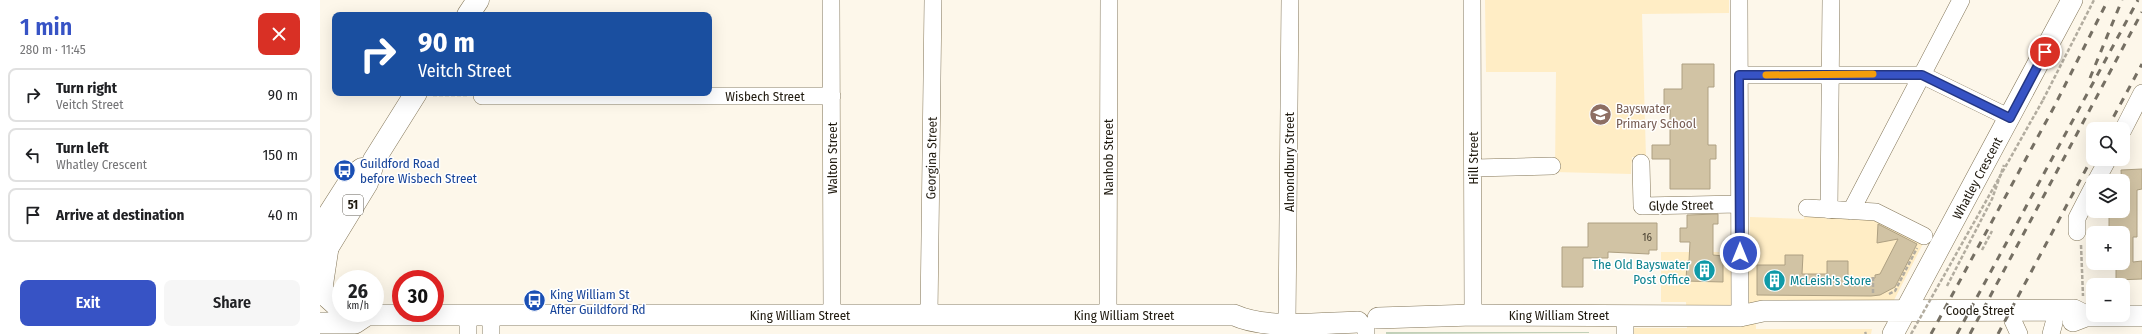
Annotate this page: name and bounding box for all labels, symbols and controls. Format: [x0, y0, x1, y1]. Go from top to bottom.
text: 1 min [20, 13, 72, 41]
button: close [258, 13, 300, 55]
text: 90 m [418, 26, 475, 59]
icon: right [352, 28, 404, 80]
pin [2028, 35, 2062, 69]
icon: arrive [2034, 41, 2056, 63]
text: 280 m · 11:45 [20, 42, 86, 57]
text: Veitch Street [418, 60, 511, 82]
text: Turn right [56, 79, 117, 97]
icon: right [22, 84, 44, 106]
text: 90 m [268, 86, 298, 104]
street label: Wisbech Street [725, 89, 805, 104]
text: Veitch Street [56, 97, 123, 112]
place label: Bayswater Primary School [1616, 101, 1697, 131]
school or university icon: Bayswater Primary School [1587, 102, 1613, 128]
street label: Almondbury Street [1282, 111, 1297, 212]
street label: Georgina Street [923, 116, 940, 199]
street label: Nanhob Street [1101, 118, 1116, 195]
street label: Walton Street [825, 121, 840, 194]
map controls [2086, 122, 2130, 322]
button: search [2086, 122, 2130, 166]
street label: Hill Street [1466, 131, 1481, 185]
street label: Whatley Crescent [1949, 134, 2006, 222]
text: Turn left [56, 139, 109, 157]
icon: left [22, 144, 44, 166]
text: 150 m [262, 146, 298, 164]
place label: Guildford Road before Wisbech Street [360, 156, 478, 186]
text: Whatley Crescent [56, 157, 147, 172]
bus stop icon: Guildford Road before Wisbech Street [331, 157, 357, 183]
button: layers [2086, 174, 2130, 218]
road number: 51 [343, 195, 363, 215]
street label: Glyde Street [1648, 197, 1714, 214]
icon: arrive [22, 204, 44, 226]
text: Arrive at destination [56, 206, 184, 224]
text: 40 m [268, 206, 298, 224]
button: + [2086, 226, 2130, 270]
house number: 16 [1642, 231, 1652, 244]
position arrow [1719, 232, 1761, 274]
place label: The Old Bayswater Post Office [1592, 257, 1690, 287]
building icon: The Old Bayswater Post Office [1692, 258, 1718, 284]
building icon: McLeish's Store [1762, 267, 1788, 293]
speed limit sign: 30 [392, 270, 444, 322]
place label: McLeish's Store [1790, 273, 1871, 288]
button: − [2086, 278, 2130, 322]
text: 26 [348, 279, 368, 303]
button: Exit [20, 280, 156, 326]
button: Share [164, 280, 300, 326]
place label: King William St After Guildford Rd [550, 287, 646, 317]
bus stop icon: King William St After Guildford Rd [521, 288, 547, 314]
text: km/h [347, 300, 369, 312]
street label: Coode Street [1946, 303, 2015, 318]
street label: King William Street [750, 308, 851, 323]
street label: King William Street [1074, 308, 1175, 323]
street label: King William Street [1509, 308, 1610, 323]

